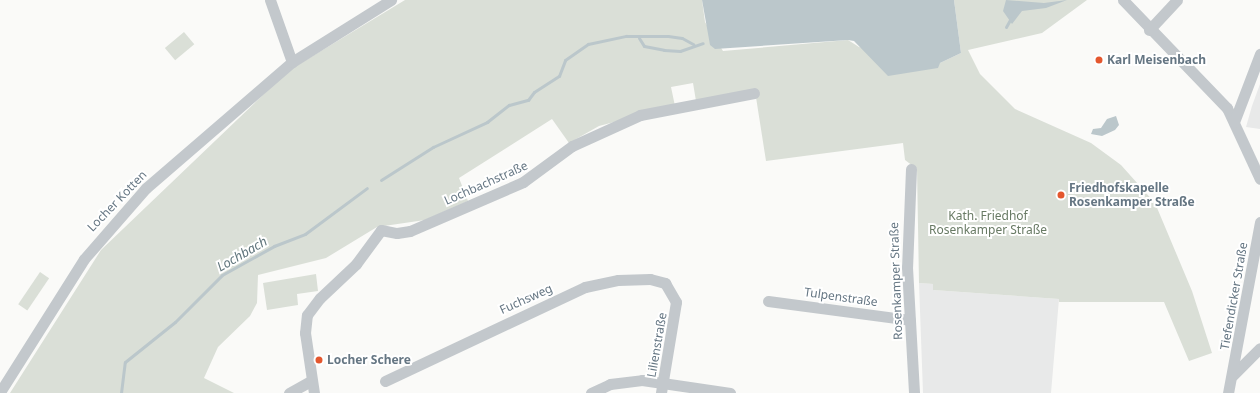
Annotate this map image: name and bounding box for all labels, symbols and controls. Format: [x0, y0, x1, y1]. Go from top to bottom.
place label: Karl Meisenbach [1107, 53, 1206, 67]
marker: Karl Meisenbach [1094, 55, 1104, 65]
street label: Lochbachstraße [442, 158, 530, 208]
street label: Locher Kotten [84, 168, 150, 234]
place label: Friedhofskapelle Rosenkamper Straße [1069, 181, 1195, 209]
marker: Friedhofskapelle Rosenkamper Straße [1056, 190, 1066, 200]
park label: Kath. Friedhof Rosenkamper Straße [929, 209, 1047, 237]
street label: Rosenkamper Straße [887, 222, 905, 340]
water label: Lochbach [214, 233, 270, 275]
street label: Tiefendicker Straße [1217, 241, 1251, 351]
street label: Fuchsweg [497, 281, 555, 317]
street label: Tulpenstraße [803, 285, 879, 309]
street label: Lilienstraße [644, 311, 670, 379]
place label: Locher Schere [327, 353, 411, 367]
marker: Locher Schere [314, 355, 324, 365]

